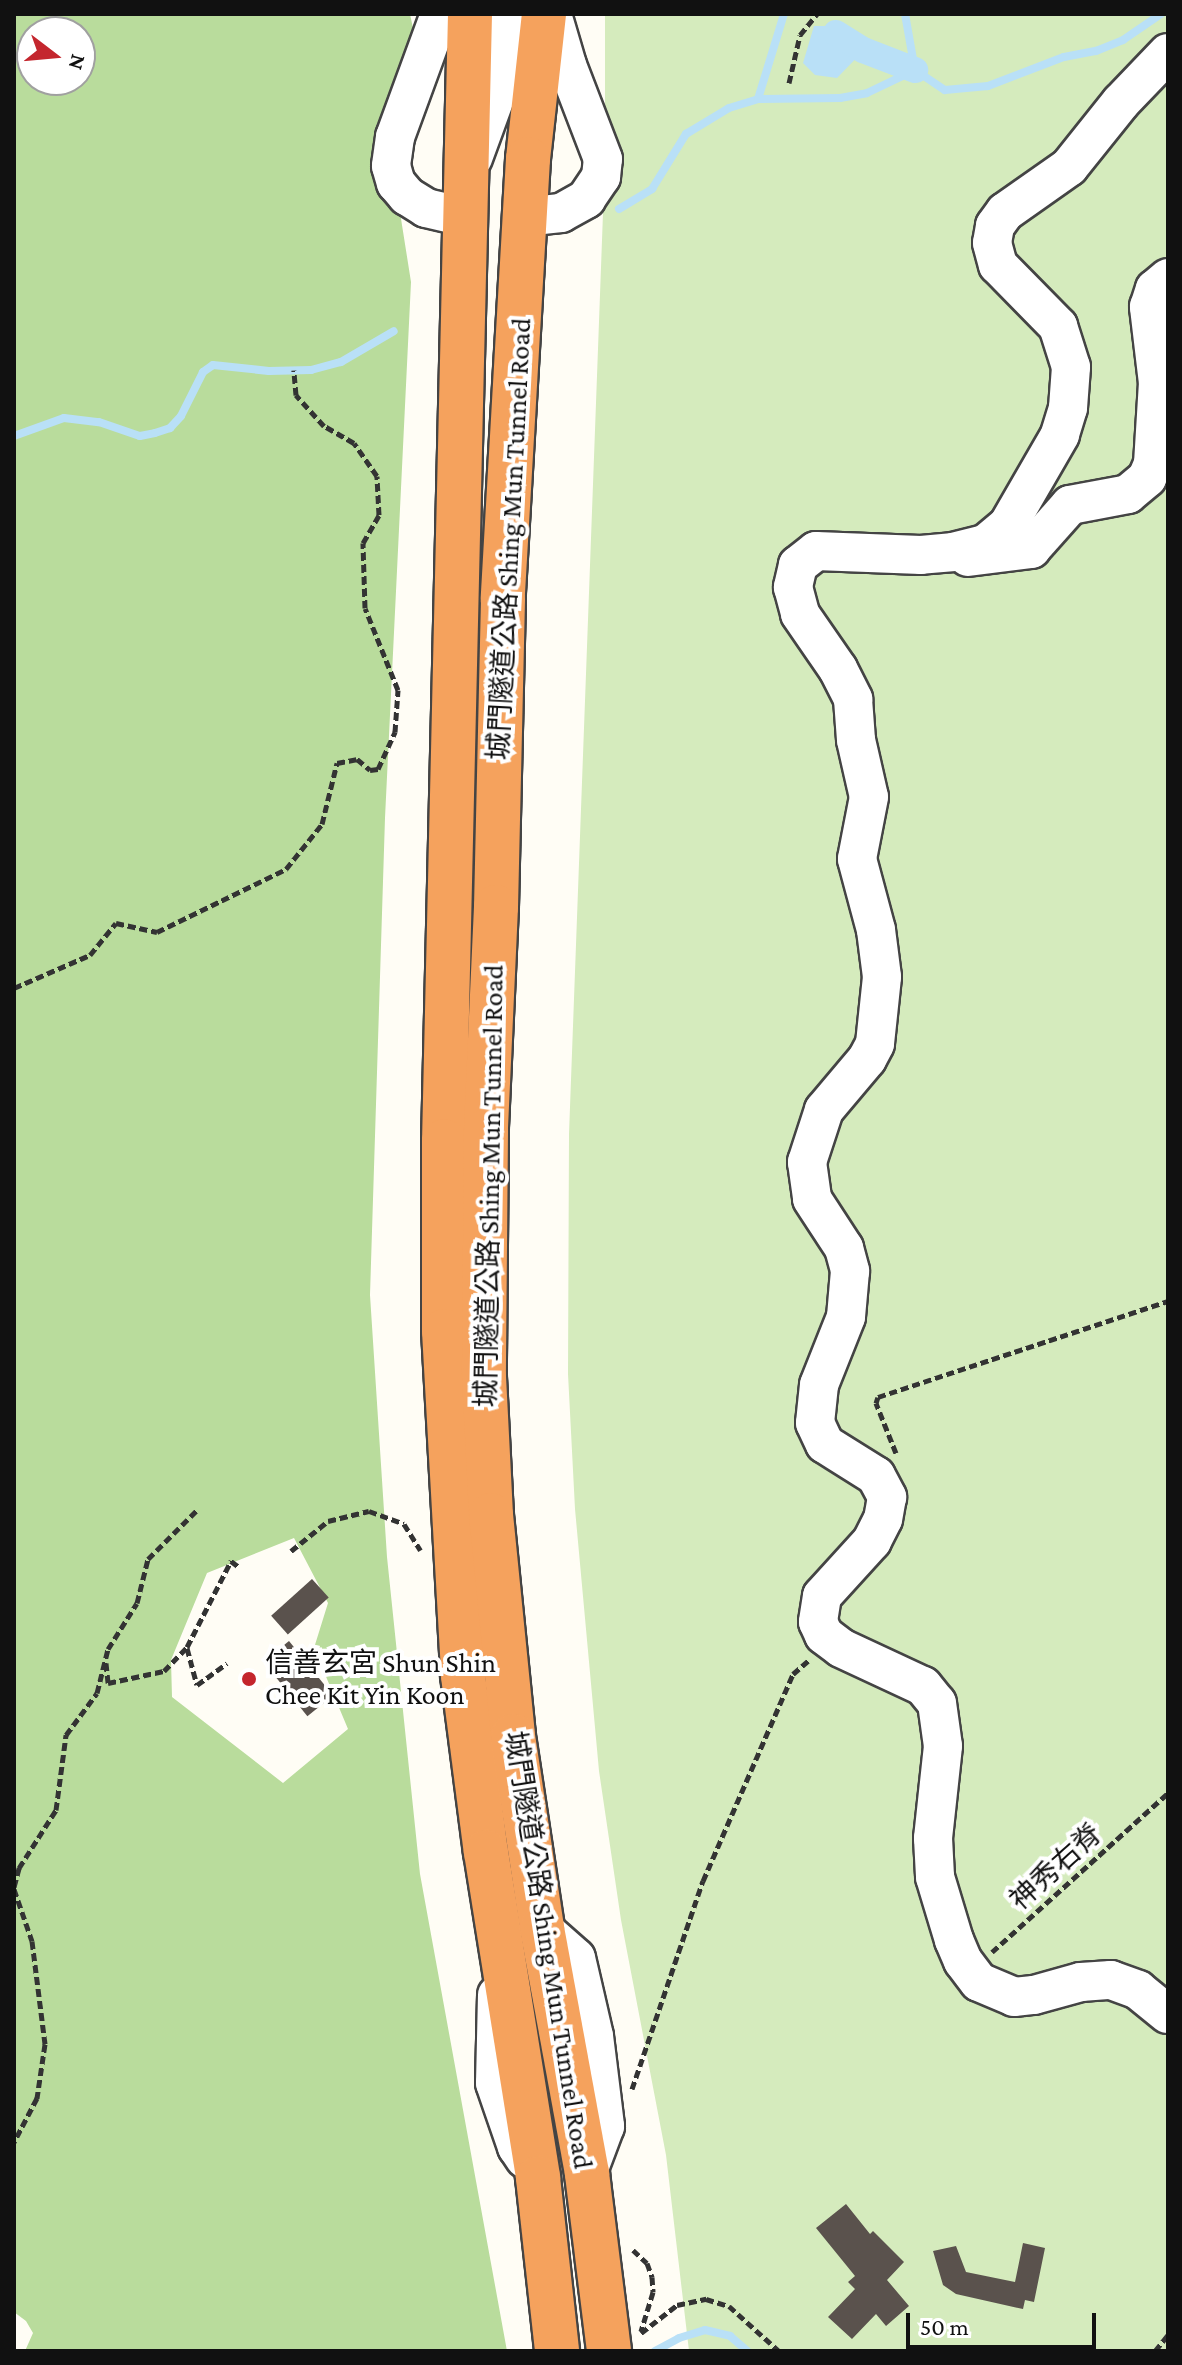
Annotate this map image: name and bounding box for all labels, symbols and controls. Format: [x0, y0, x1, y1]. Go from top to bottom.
north arrow [16, 16, 96, 96]
text: N [64, 52, 92, 73]
street label: 城門隧道公路 Shing Mun Tunnel Road [482, 317, 538, 761]
street label: 城門隧道公路 Shing Mun Tunnel Road [469, 964, 511, 1408]
place label: 信善玄宮 Shun Shin Chee Kit Yin Koon [265, 1646, 496, 1712]
marker: 信善玄宮 Shun Shin Chee Kit Yin Koon [240, 1670, 258, 1688]
street label: 城門隧道公路 Shing Mun Tunnel Road [498, 1729, 600, 2171]
street label: 神秀右脊 [1003, 1817, 1109, 1917]
scale bar [910, 2297, 1100, 2347]
text: 50 m [920, 2313, 969, 2340]

